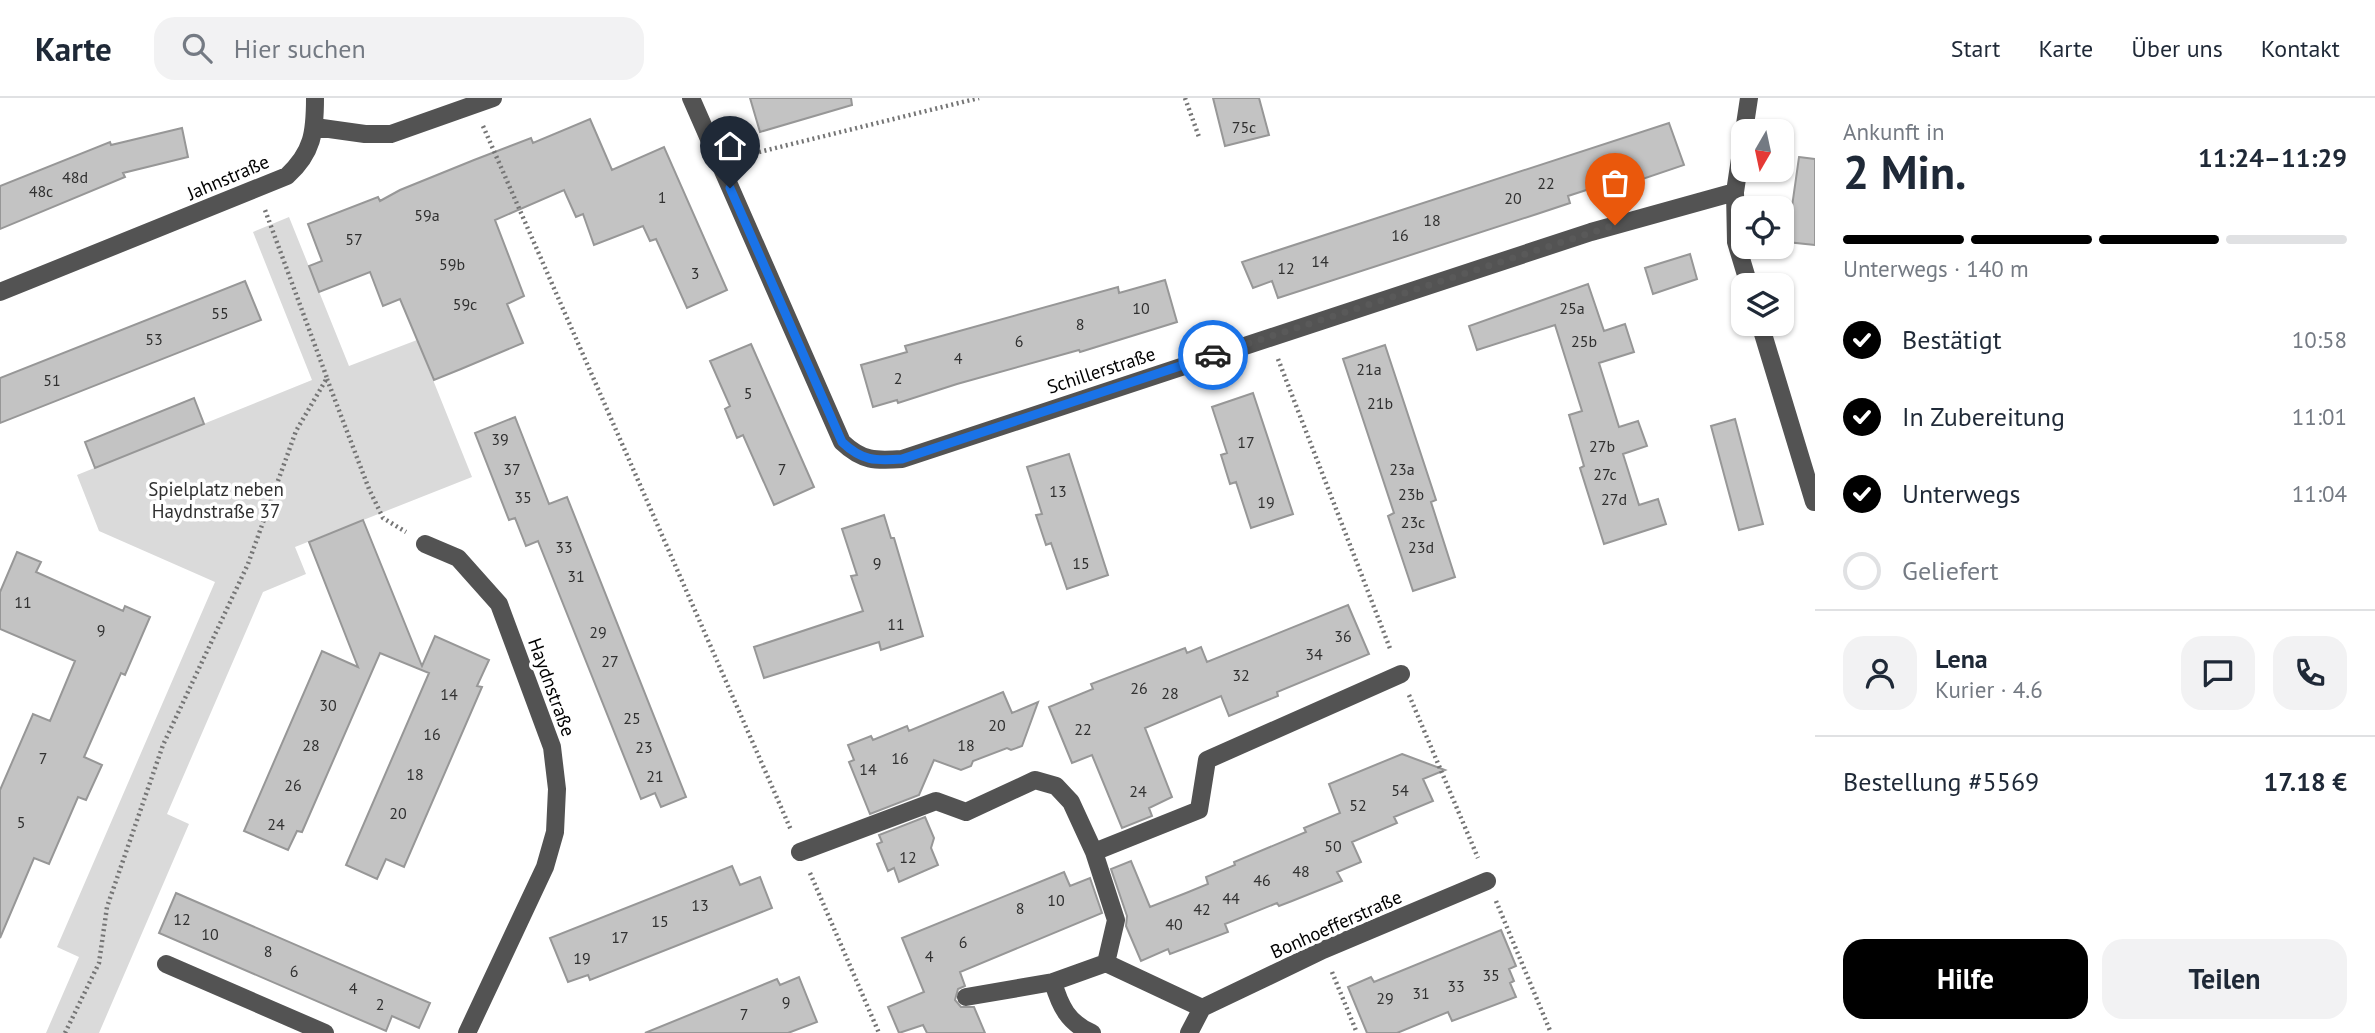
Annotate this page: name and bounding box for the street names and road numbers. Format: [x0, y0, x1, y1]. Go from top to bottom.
street label: Jahnstraße [182, 149, 273, 205]
street label: Schillerstraße [1044, 341, 1158, 399]
street label: Haydnstraße [523, 635, 581, 739]
street label: Bonhoefferstraße [1267, 884, 1405, 964]

